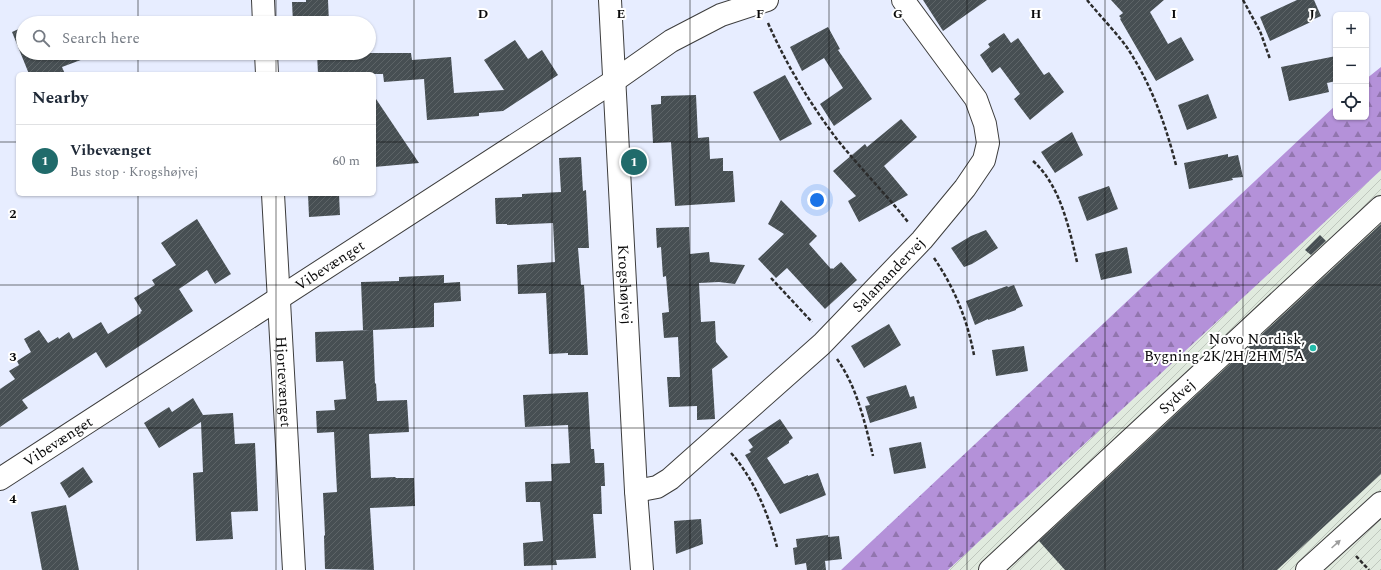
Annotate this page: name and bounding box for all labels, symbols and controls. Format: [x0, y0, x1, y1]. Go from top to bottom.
text: D [478, 4, 488, 24]
text: E [617, 4, 626, 24]
text: F [756, 4, 764, 24]
text: G [893, 4, 903, 24]
text: H [1031, 4, 1042, 24]
text: I [1171, 4, 1177, 24]
text: J [1309, 4, 1315, 24]
map controls [1333, 12, 1369, 120]
button: + [1333, 12, 1369, 48]
search box [16, 16, 376, 60]
icon: search [30, 27, 52, 49]
text: Search here [62, 27, 140, 50]
button: − [1333, 48, 1369, 84]
button: locate [1333, 84, 1369, 120]
text: Nearby [32, 85, 88, 111]
text: Vibevænget [70, 139, 152, 162]
pin: 1 [621, 147, 647, 177]
text: 1 [41, 151, 49, 171]
text: 60 m [333, 151, 360, 171]
text: Bus stop · Krogshøjvej [70, 162, 198, 182]
your location [807, 190, 827, 210]
text: 2 [9, 204, 17, 224]
street label: Salamandervej [847, 232, 930, 318]
street label: Vibevænget [290, 234, 369, 296]
street label: Krogshøjvej [611, 244, 639, 325]
place label: Novo Nordisk, Bygning 2K/2H/2HM/5A [1144, 328, 1305, 368]
street label: Hjortevænget [269, 336, 298, 428]
marker: Novo Nordisk, Bygning 2K/2H/2HM/5A [1308, 343, 1318, 353]
text: 3 [9, 347, 17, 367]
street label: Sydvej [1153, 373, 1200, 420]
street label: Vibevænget [18, 410, 97, 473]
text: 4 [9, 489, 17, 509]
one-way arrow [1331, 540, 1340, 549]

